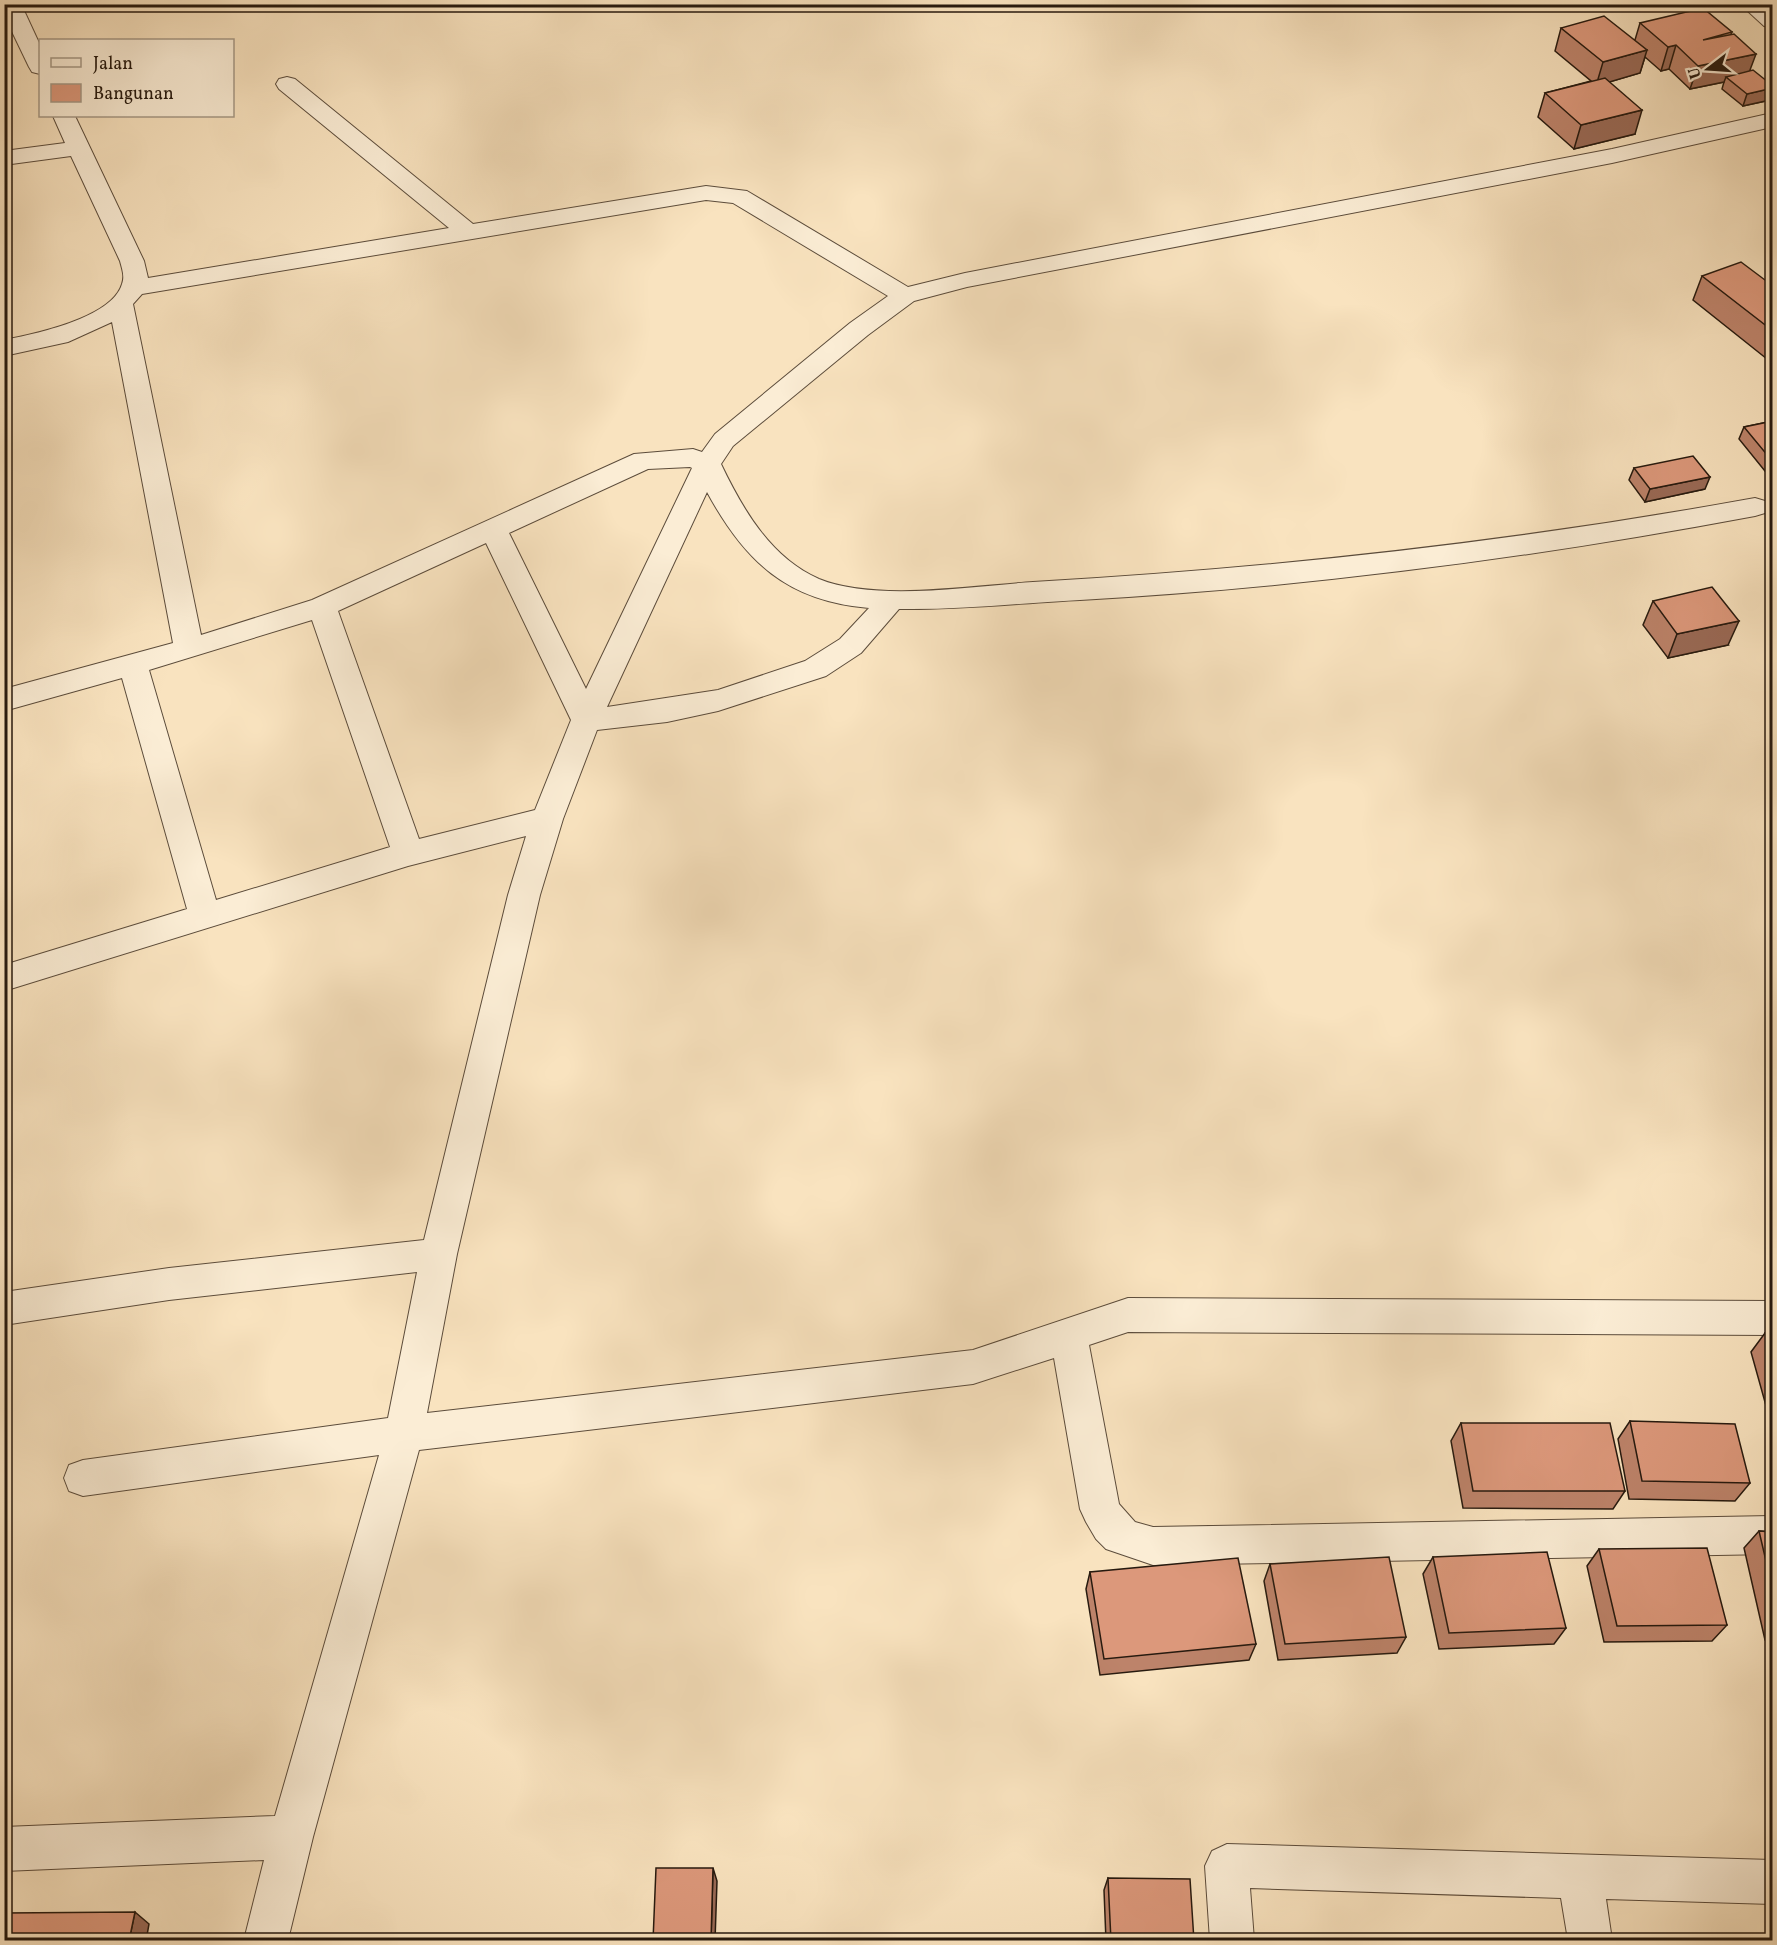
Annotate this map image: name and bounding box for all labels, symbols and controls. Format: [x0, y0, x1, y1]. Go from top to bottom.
legend [39, 39, 234, 117]
north arrow [1678, 39, 1738, 99]
text: Jalan [93, 52, 133, 77]
text: U [1683, 64, 1708, 81]
text: Bangunan [93, 82, 174, 107]

